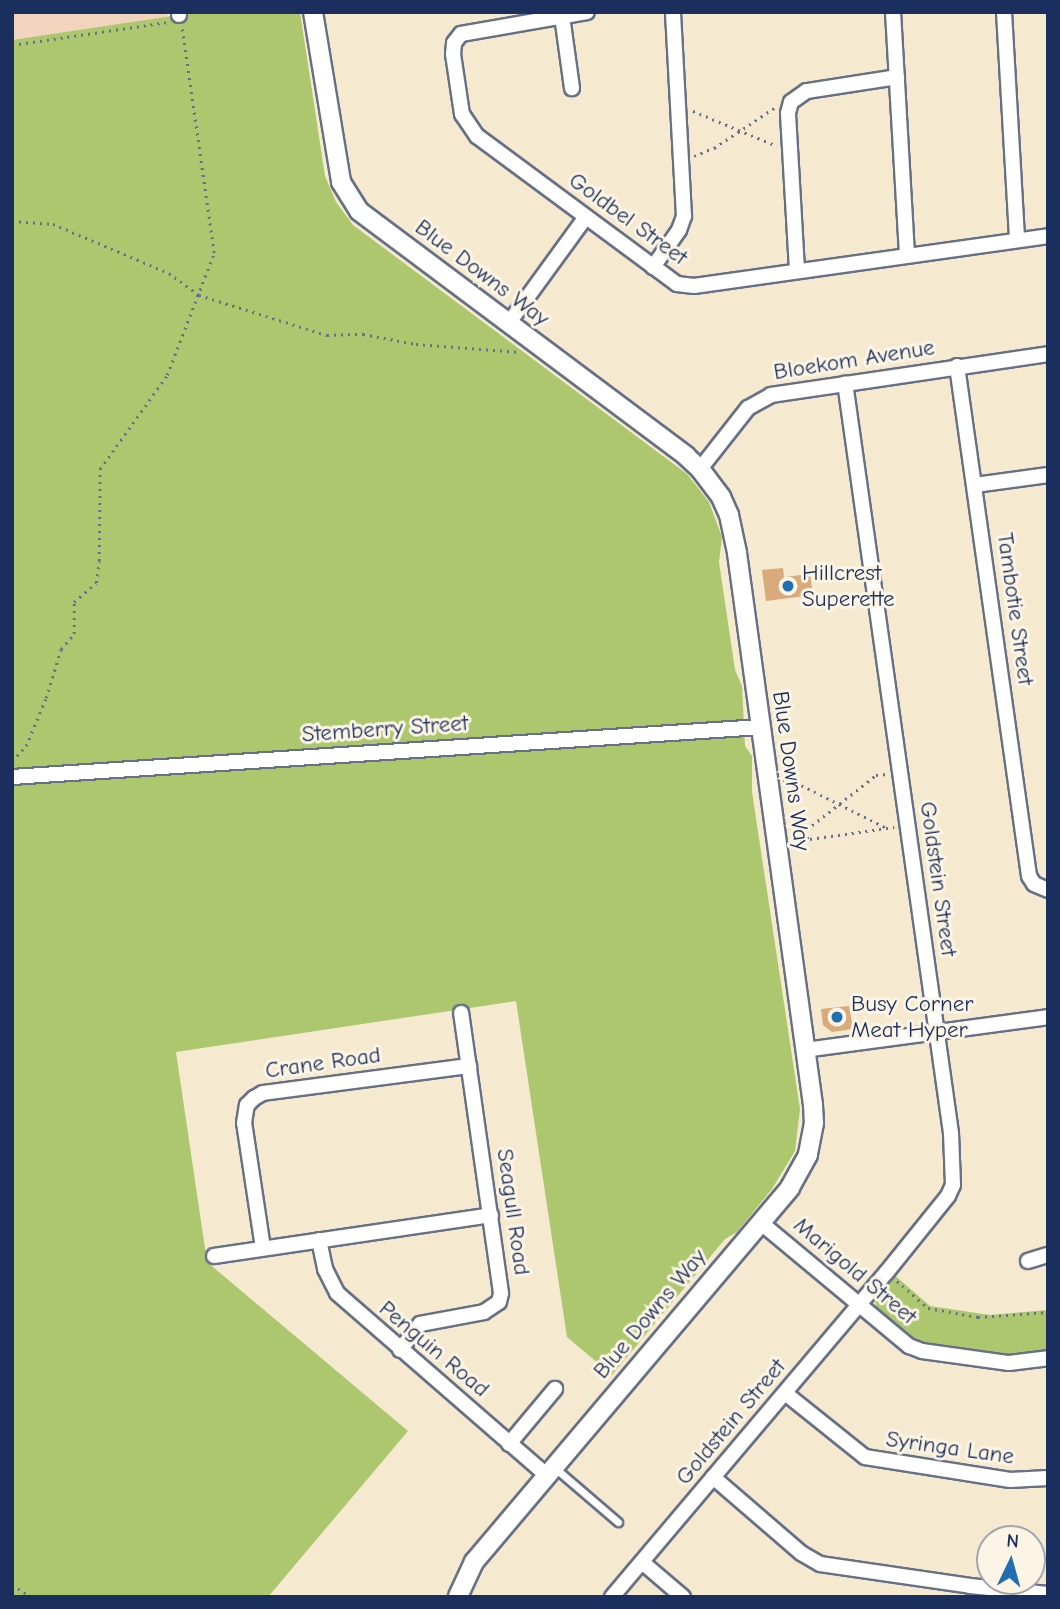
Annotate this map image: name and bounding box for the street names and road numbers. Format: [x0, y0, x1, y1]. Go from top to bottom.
street label: Goldbel Street [563, 167, 693, 271]
street label: Blue Downs Way [409, 214, 555, 332]
street label: Bloekom Avenue [772, 334, 936, 386]
street label: Tambotie Street [991, 531, 1039, 687]
street label: Blue Downs Way [766, 689, 816, 853]
street label: Stemberry Street [301, 709, 469, 749]
street label: Goldstein Street [913, 800, 963, 958]
street label: Crane Road [264, 1041, 382, 1085]
street label: Seagull Road [490, 1147, 536, 1277]
street label: Marigold Street [788, 1211, 922, 1331]
street label: Blue Downs Way [588, 1243, 712, 1385]
street label: Penguin Road [373, 1295, 495, 1403]
street label: Goldstein Street [670, 1353, 792, 1491]
street label: Syringa Lane [884, 1425, 1016, 1471]

